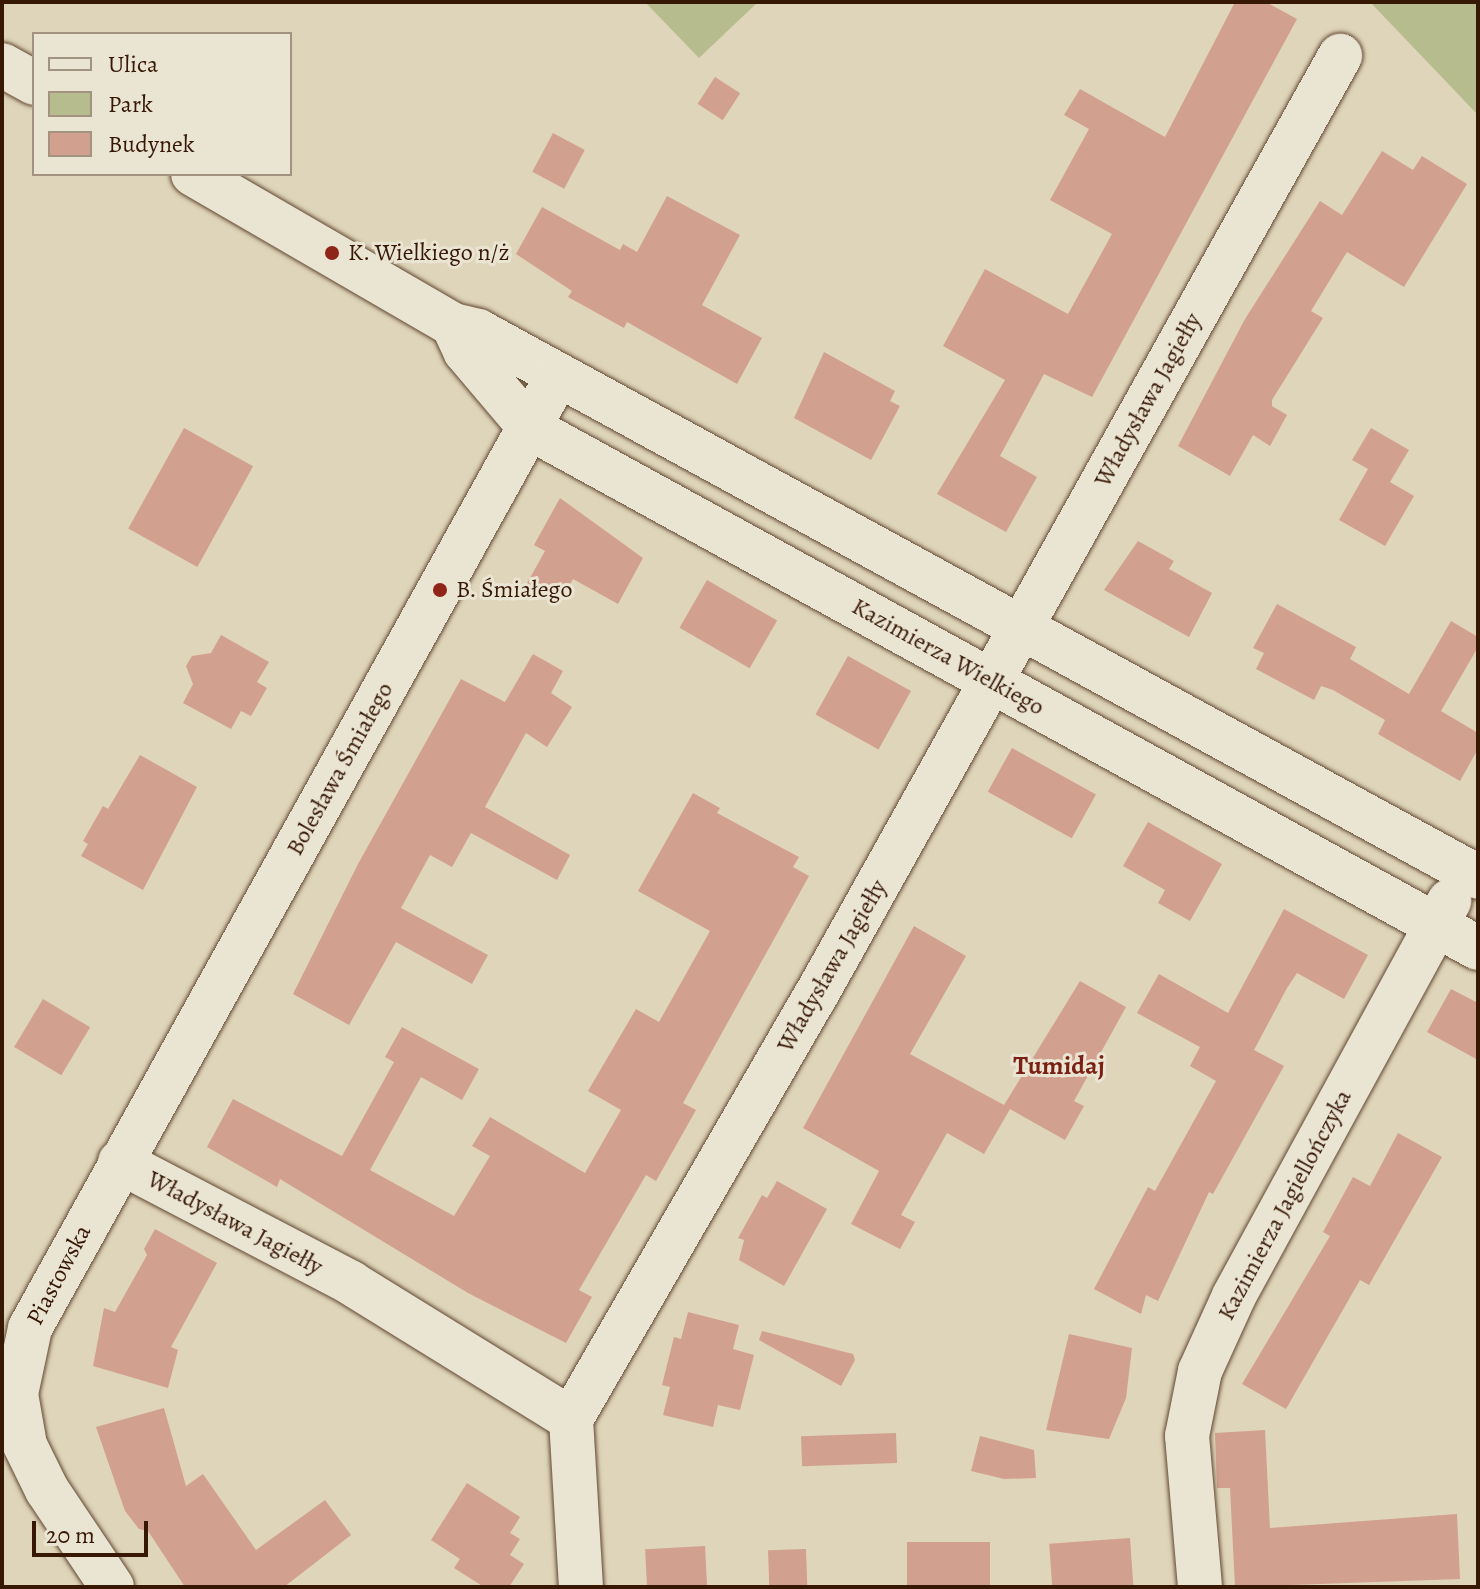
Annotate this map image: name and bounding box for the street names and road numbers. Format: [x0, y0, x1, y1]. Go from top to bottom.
street label: Władysława Jagiełły [1088, 308, 1208, 492]
street label: Kazimierza Wielkiego [847, 592, 1049, 722]
street label: Bolesława Śmiałego [281, 677, 399, 861]
street label: Władysława Jagiełły [771, 875, 893, 1057]
street label: Kazimierza Jagiellończyka [1212, 1085, 1358, 1325]
street label: Władysława Jagiełły [142, 1165, 328, 1281]
street label: Piastowska [21, 1220, 97, 1330]

